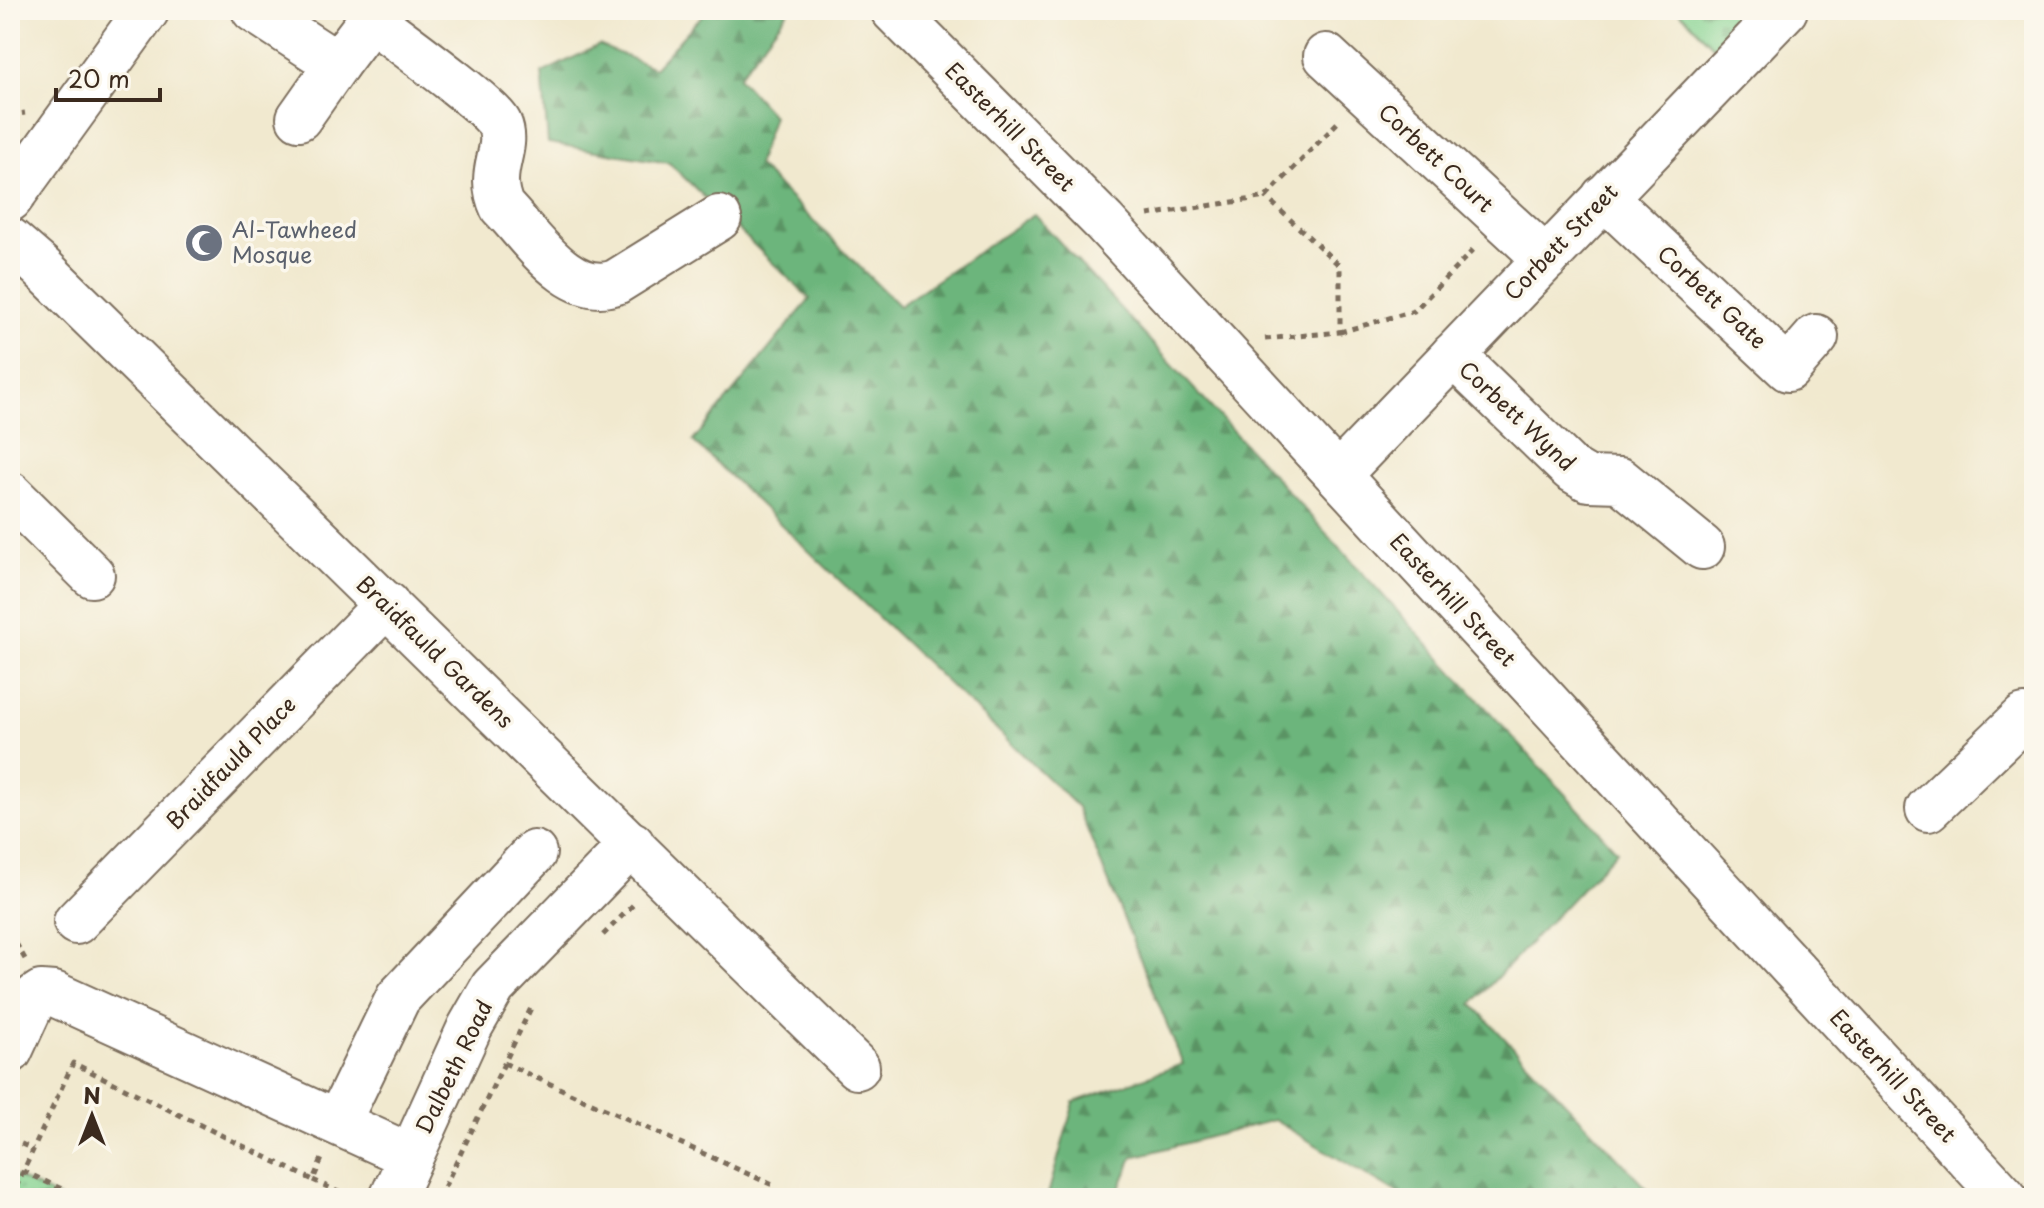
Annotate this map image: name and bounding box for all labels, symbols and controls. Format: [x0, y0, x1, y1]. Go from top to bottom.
scale bar [56, 52, 160, 102]
street label: Easterhill Street [939, 54, 1084, 198]
text: 20 m [68, 60, 130, 96]
street label: Corbett Court [1372, 95, 1502, 219]
street label: Corbett Street [1495, 175, 1624, 307]
place label: Al-Tawheed Mosque [232, 212, 357, 270]
mosque icon: Al-Tawheed Mosque [183, 222, 225, 264]
street label: Corbett Gate [1651, 236, 1775, 355]
street label: Corbett Wynd [1452, 352, 1584, 478]
street label: Easterhill Street [1383, 525, 1525, 673]
street label: Braidfauld Gardens [350, 567, 522, 735]
street label: Braidfauld Place [158, 688, 302, 836]
street label: Dalbeth Road [406, 994, 499, 1139]
street label: Easterhill Street [1823, 1001, 1965, 1149]
north arrow [52, 1076, 132, 1156]
text: N [83, 1078, 101, 1111]

